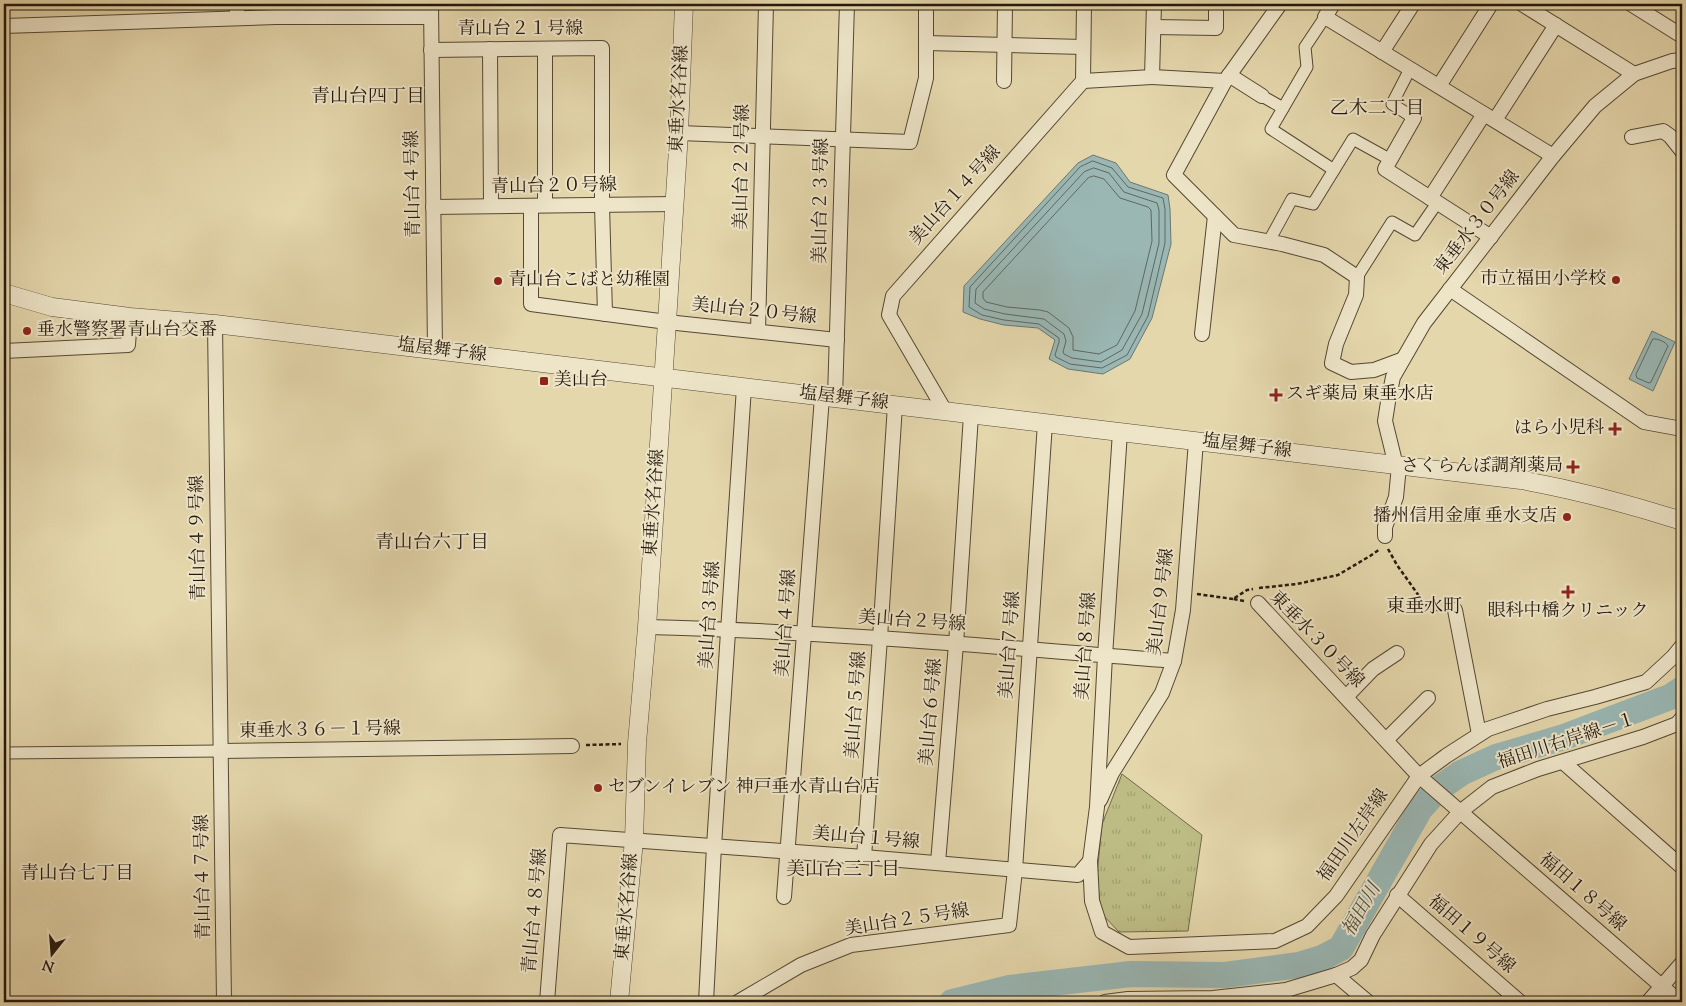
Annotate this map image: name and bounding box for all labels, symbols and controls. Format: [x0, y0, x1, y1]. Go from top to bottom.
street label: 青山台２１号線 [457, 17, 583, 43]
street label: 東垂水名谷線 [664, 44, 696, 154]
district label: 青山台四丁目 [311, 84, 425, 111]
district label: 乙木二丁目 [1329, 96, 1425, 123]
street label: 美山台２２号線 [729, 104, 757, 230]
street label: 青山台４号線 [400, 130, 428, 238]
street label: 美山台２３号線 [808, 138, 836, 264]
street label: 美山台１４号線 [904, 140, 1008, 252]
street label: 東垂水３０号線 [1429, 165, 1527, 281]
street label: 青山台２０号線 [491, 173, 617, 201]
place label: 市立福田小学校 [1480, 267, 1606, 293]
place label: 青山台こばと幼稚園 [508, 268, 670, 294]
marker: 市立福田小学校 [1610, 274, 1622, 286]
marker: 青山台こばと幼稚園 [492, 275, 504, 287]
street label: 美山台２０号線 [690, 292, 818, 332]
place label: 垂水警察署青山台交番 [37, 318, 217, 344]
marker: 垂水警察署青山台交番 [21, 325, 33, 337]
street label: 塩屋舞子線 [396, 333, 488, 369]
place label: 美山台 [554, 368, 608, 394]
marker: 美山台 [538, 375, 550, 387]
street label: 塩屋舞子線 [798, 381, 890, 417]
place label: スギ薬局 東垂水店 [1286, 382, 1434, 408]
marker: スギ薬局 東垂水店 [1270, 389, 1282, 401]
place label: はら小児科 [1514, 416, 1604, 442]
marker: はら小児科 [1608, 422, 1622, 436]
street label: 塩屋舞子線 [1201, 429, 1293, 465]
street label: 東垂水名谷線 [638, 448, 672, 558]
place label: さくらんぼ調剤薬局 [1401, 454, 1563, 480]
marker: さくらんぼ調剤薬局 [1567, 461, 1579, 473]
street label: 青山台４９号線 [185, 475, 213, 601]
place label: 播州信用金庫 垂水支店 [1373, 504, 1557, 530]
marker: 播州信用金庫 垂水支店 [1561, 511, 1573, 523]
district label: 青山台六丁目 [375, 530, 489, 557]
street label: 美山台９号線 [1143, 547, 1181, 657]
street label: 美山台３号線 [694, 560, 728, 670]
street label: 美山台４号線 [770, 568, 804, 678]
marker: 眼科中橋クリニック [1561, 585, 1575, 599]
street label: 東垂水３０号線 [1263, 586, 1369, 694]
street label: 美山台７号線 [994, 590, 1028, 700]
street label: 美山台８号線 [1070, 591, 1104, 701]
district label: 東垂水町 [1386, 594, 1462, 621]
place label: 眼科中橋クリニック [1488, 599, 1648, 625]
street label: 美山台２号線 [857, 605, 967, 639]
street label: 美山台５号線 [840, 650, 874, 760]
street label: 美山台６号線 [914, 657, 950, 767]
street label: 福田川右岸線－１ [1495, 707, 1639, 777]
street label: 東垂水３６－１号線 [239, 717, 401, 745]
place label: セブンイレブン 神戸垂水青山台店 [608, 775, 880, 801]
marker: セブンイレブン 神戸垂水青山台店 [592, 782, 604, 794]
street label: 福田川左岸線 [1312, 784, 1396, 888]
street label: 青山台４７号線 [190, 814, 218, 940]
street label: 美山台１号線 [811, 821, 921, 857]
street label: 青山台４８号線 [518, 847, 554, 975]
street label: 福田１８号線 [1533, 848, 1631, 938]
street label: 東垂水名谷線 [610, 852, 646, 962]
district label: 美山台三丁目 [786, 857, 900, 884]
district label: 青山台七丁目 [20, 861, 134, 888]
water label: 福田川 [1336, 877, 1389, 941]
street label: 福田１９号線 [1422, 890, 1520, 980]
street label: 美山台２５号線 [843, 898, 971, 944]
north arrow [28, 928, 78, 978]
text: N [41, 953, 57, 976]

